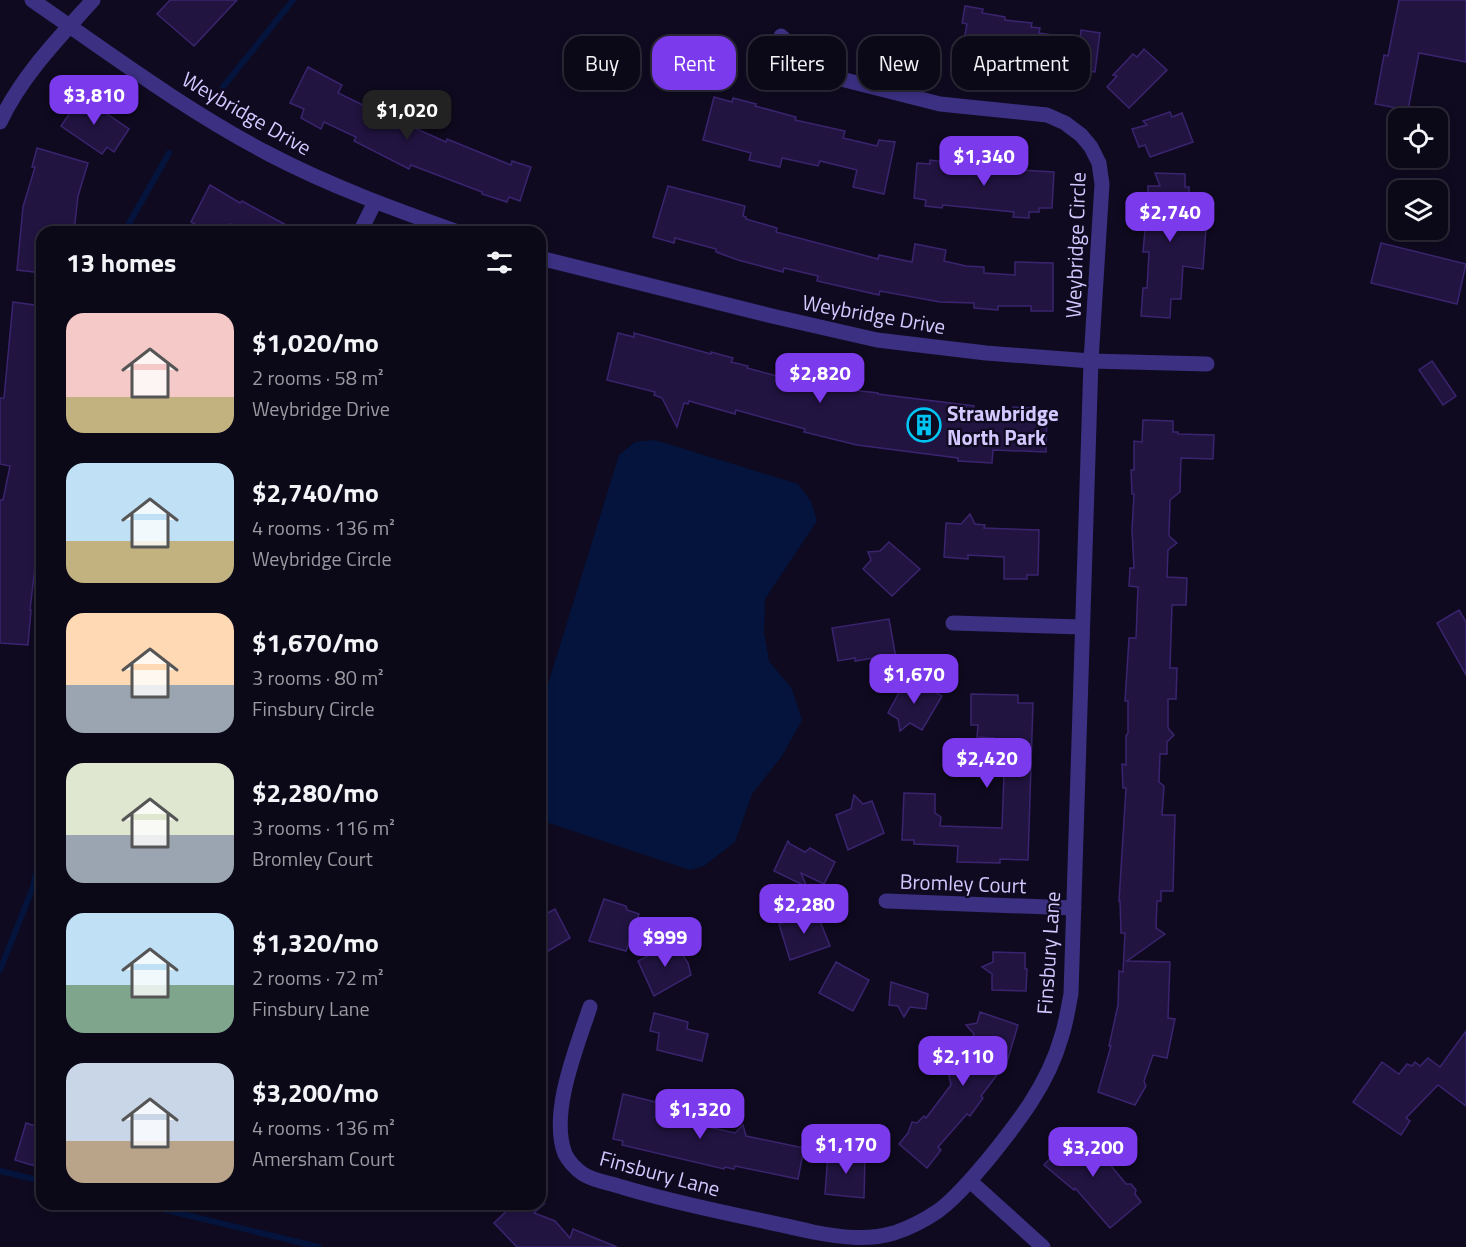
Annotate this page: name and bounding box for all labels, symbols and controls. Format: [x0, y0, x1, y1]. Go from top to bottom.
chip: Buy [564, 36, 640, 90]
chip: Rent [652, 36, 736, 90]
chip: Filters [748, 36, 846, 90]
chip: New [858, 36, 940, 90]
chip: Apartment [952, 36, 1090, 90]
street label: Weybridge Drive [176, 63, 318, 163]
pin: $3,810 [45, 75, 143, 126]
text: $3,810 [63, 79, 125, 110]
pin: $1,020 [358, 90, 456, 141]
text: $1,020 [376, 94, 438, 125]
map controls [1388, 108, 1448, 240]
button: locate [1388, 108, 1448, 168]
pin: $1,340 [935, 136, 1033, 187]
text: $1,340 [953, 140, 1015, 171]
street label: Weybridge Circle [1056, 171, 1094, 319]
button: layers [1388, 180, 1448, 240]
pin: $2,740 [1121, 192, 1219, 243]
text: $2,740 [1139, 196, 1201, 227]
text: 13 homes [66, 243, 176, 282]
icon: filters [483, 246, 516, 279]
street label: Weybridge Drive [800, 286, 948, 342]
text: $1,020/mo [252, 323, 379, 362]
icon: home [114, 337, 186, 409]
pin: $2,820 [771, 353, 869, 404]
text: $2,820 [789, 357, 851, 388]
text: 2 rooms · 58 m² [252, 362, 384, 393]
text: Weybridge Drive [252, 393, 390, 424]
place label: Strawbridge North Park [947, 397, 1059, 453]
building icon: Strawbridge North Park [906, 407, 942, 443]
text: $2,740/mo [252, 473, 379, 512]
icon: home [114, 487, 186, 559]
text: 4 rooms · 136 m² [252, 512, 395, 543]
text: Weybridge Circle [252, 543, 392, 574]
text: $1,670/mo [252, 623, 379, 662]
icon: home [114, 637, 186, 709]
pin: $1,670 [865, 654, 963, 705]
text: $1,670 [883, 658, 945, 689]
text: 3 rooms · 80 m² [252, 662, 384, 693]
text: Finsbury Circle [252, 693, 374, 724]
pin: $2,420 [938, 738, 1036, 789]
text: $2,420 [956, 742, 1018, 773]
text: $2,280/mo [252, 773, 379, 812]
icon: home [114, 787, 186, 859]
text: 3 rooms · 116 m² [252, 812, 395, 843]
text: Bromley Court [252, 843, 373, 874]
street label: Bromley Court [899, 865, 1028, 901]
pin: $2,280 [755, 884, 853, 935]
text: $2,280 [773, 888, 835, 919]
street label: Finsbury Lane [1028, 890, 1068, 1016]
pin: $999 [629, 917, 701, 968]
text: $999 [643, 921, 687, 952]
text: $1,320/mo [252, 923, 379, 962]
icon: home [114, 937, 186, 1009]
text: 2 rooms · 72 m² [252, 962, 384, 993]
text: Finsbury Lane [252, 993, 370, 1024]
pin: $2,110 [914, 1036, 1012, 1087]
text: $2,110 [932, 1040, 994, 1071]
text: $3,200/mo [252, 1073, 379, 1112]
icon: home [114, 1087, 186, 1159]
pin: $1,320 [651, 1089, 749, 1140]
text: $1,320 [669, 1093, 731, 1124]
text: 4 rooms · 136 m² [252, 1112, 395, 1143]
pin: $1,170 [797, 1124, 895, 1175]
pin: $3,200 [1044, 1127, 1142, 1178]
text: $1,170 [815, 1128, 877, 1159]
text: $3,200 [1062, 1131, 1124, 1162]
street label: Finsbury Lane [596, 1142, 724, 1204]
text: Amersham Court [252, 1143, 395, 1174]

